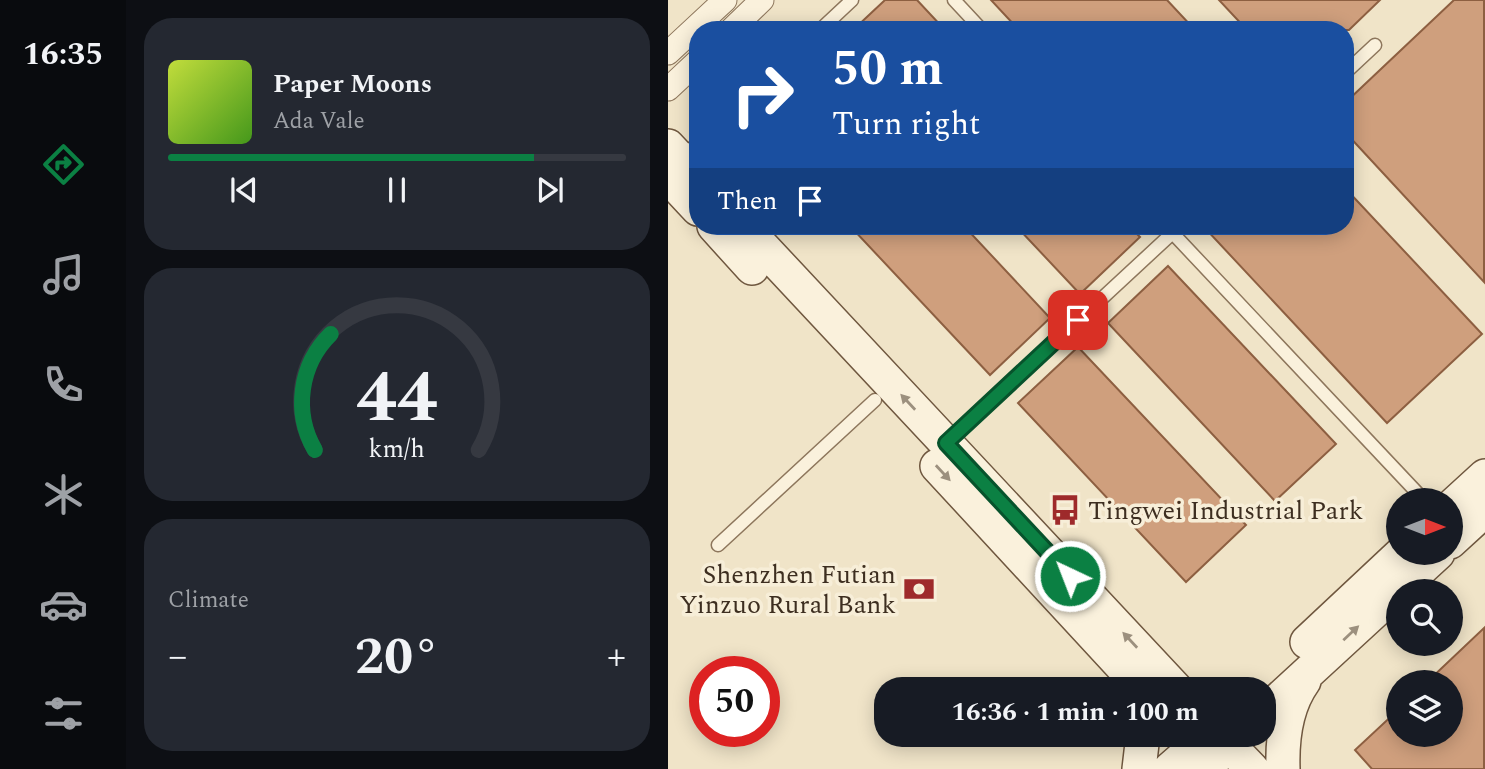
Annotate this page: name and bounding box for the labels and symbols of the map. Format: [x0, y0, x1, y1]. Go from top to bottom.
pin [1048, 290, 1108, 350]
one-way arrow [900, 393, 916, 411]
one-way arrow [935, 464, 951, 481]
north arrow [1386, 488, 1462, 565]
place label: Tingwei Industrial Park [1088, 491, 1363, 531]
bus stop icon: Tingwei Industrial Park [1048, 493, 1082, 527]
position arrow [1033, 539, 1107, 613]
place label: Shenzhen Futian Yinzuo Rural Bank [679, 555, 896, 625]
bank icon: Shenzhen Futian Yinzuo Rural Bank [902, 572, 936, 606]
one-way arrow [1342, 625, 1360, 641]
one-way arrow [1123, 632, 1139, 649]
speed limit sign: 50 [689, 656, 780, 747]

